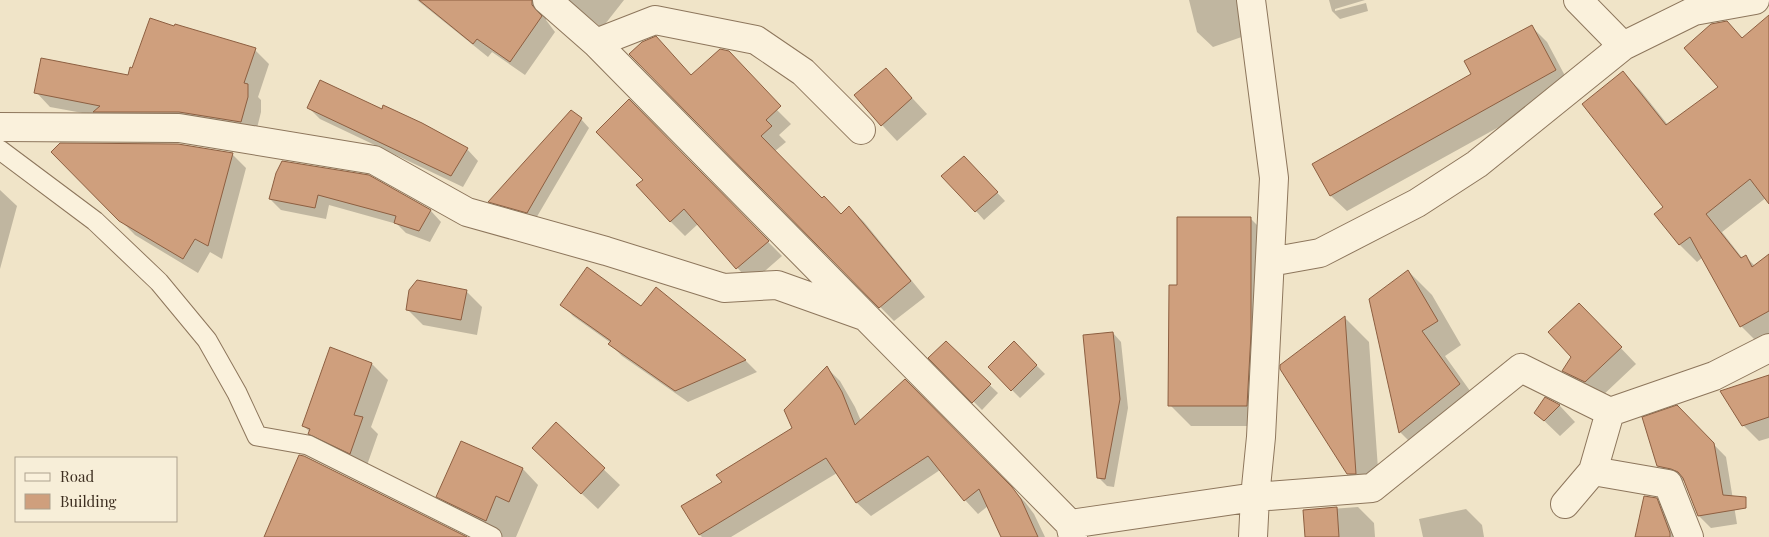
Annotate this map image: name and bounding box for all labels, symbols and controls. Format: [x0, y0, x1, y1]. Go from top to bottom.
legend [15, 457, 178, 522]
text: Road [60, 466, 94, 486]
text: Building [60, 491, 117, 511]

